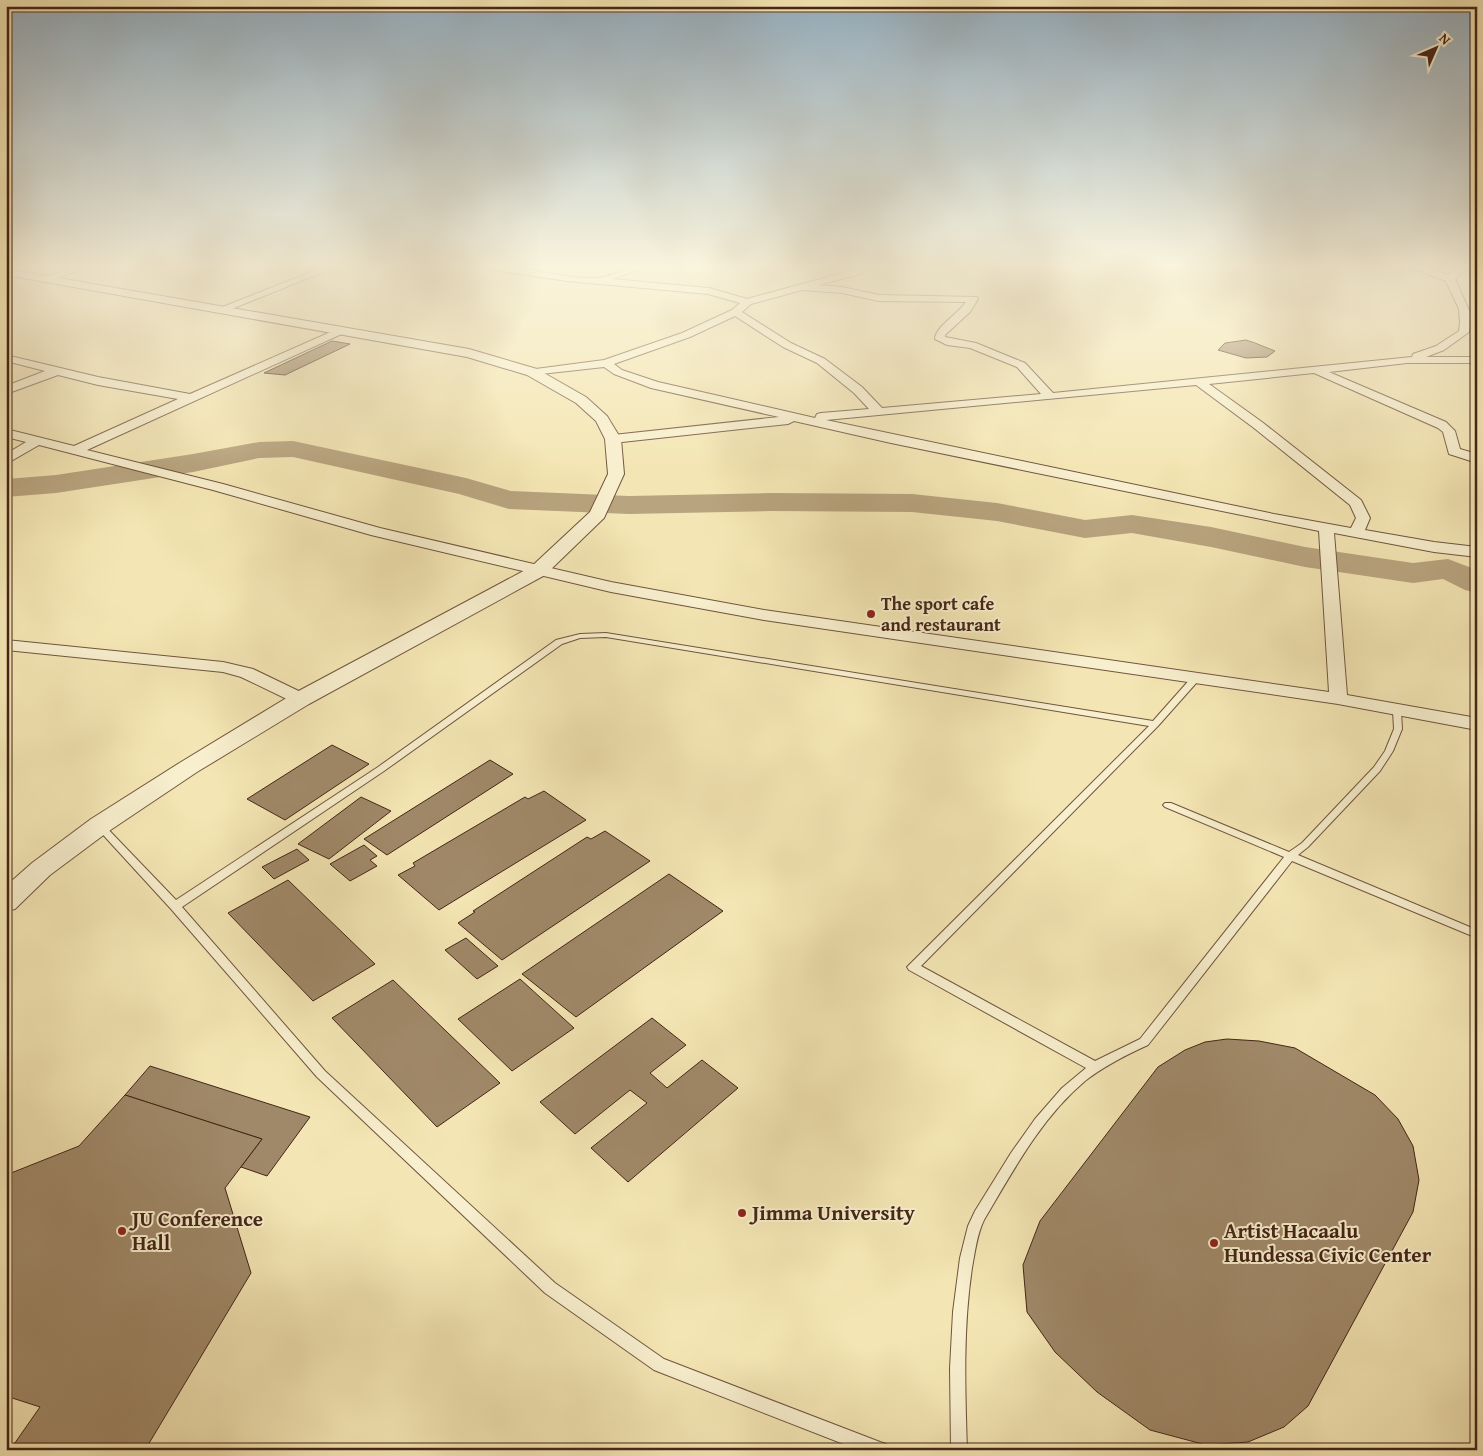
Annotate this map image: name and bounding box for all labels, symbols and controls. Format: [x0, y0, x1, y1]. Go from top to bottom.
north arrow [1410, 22, 1460, 72]
text: N [1435, 28, 1456, 50]
place label: The sport cafe and restaurant [881, 590, 1001, 638]
marker: The sport cafe and restaurant [865, 608, 877, 620]
place label: Jimma University [749, 1197, 915, 1228]
place label: JU Conference Hall [129, 1203, 263, 1258]
marker: Jimma University [736, 1207, 748, 1219]
place label: Artist Hacaalu Hundessa Civic Center [1224, 1215, 1432, 1270]
marker: JU Conference Hall [116, 1225, 128, 1237]
marker: Artist Hacaalu Hundessa Civic Center [1208, 1237, 1220, 1249]

